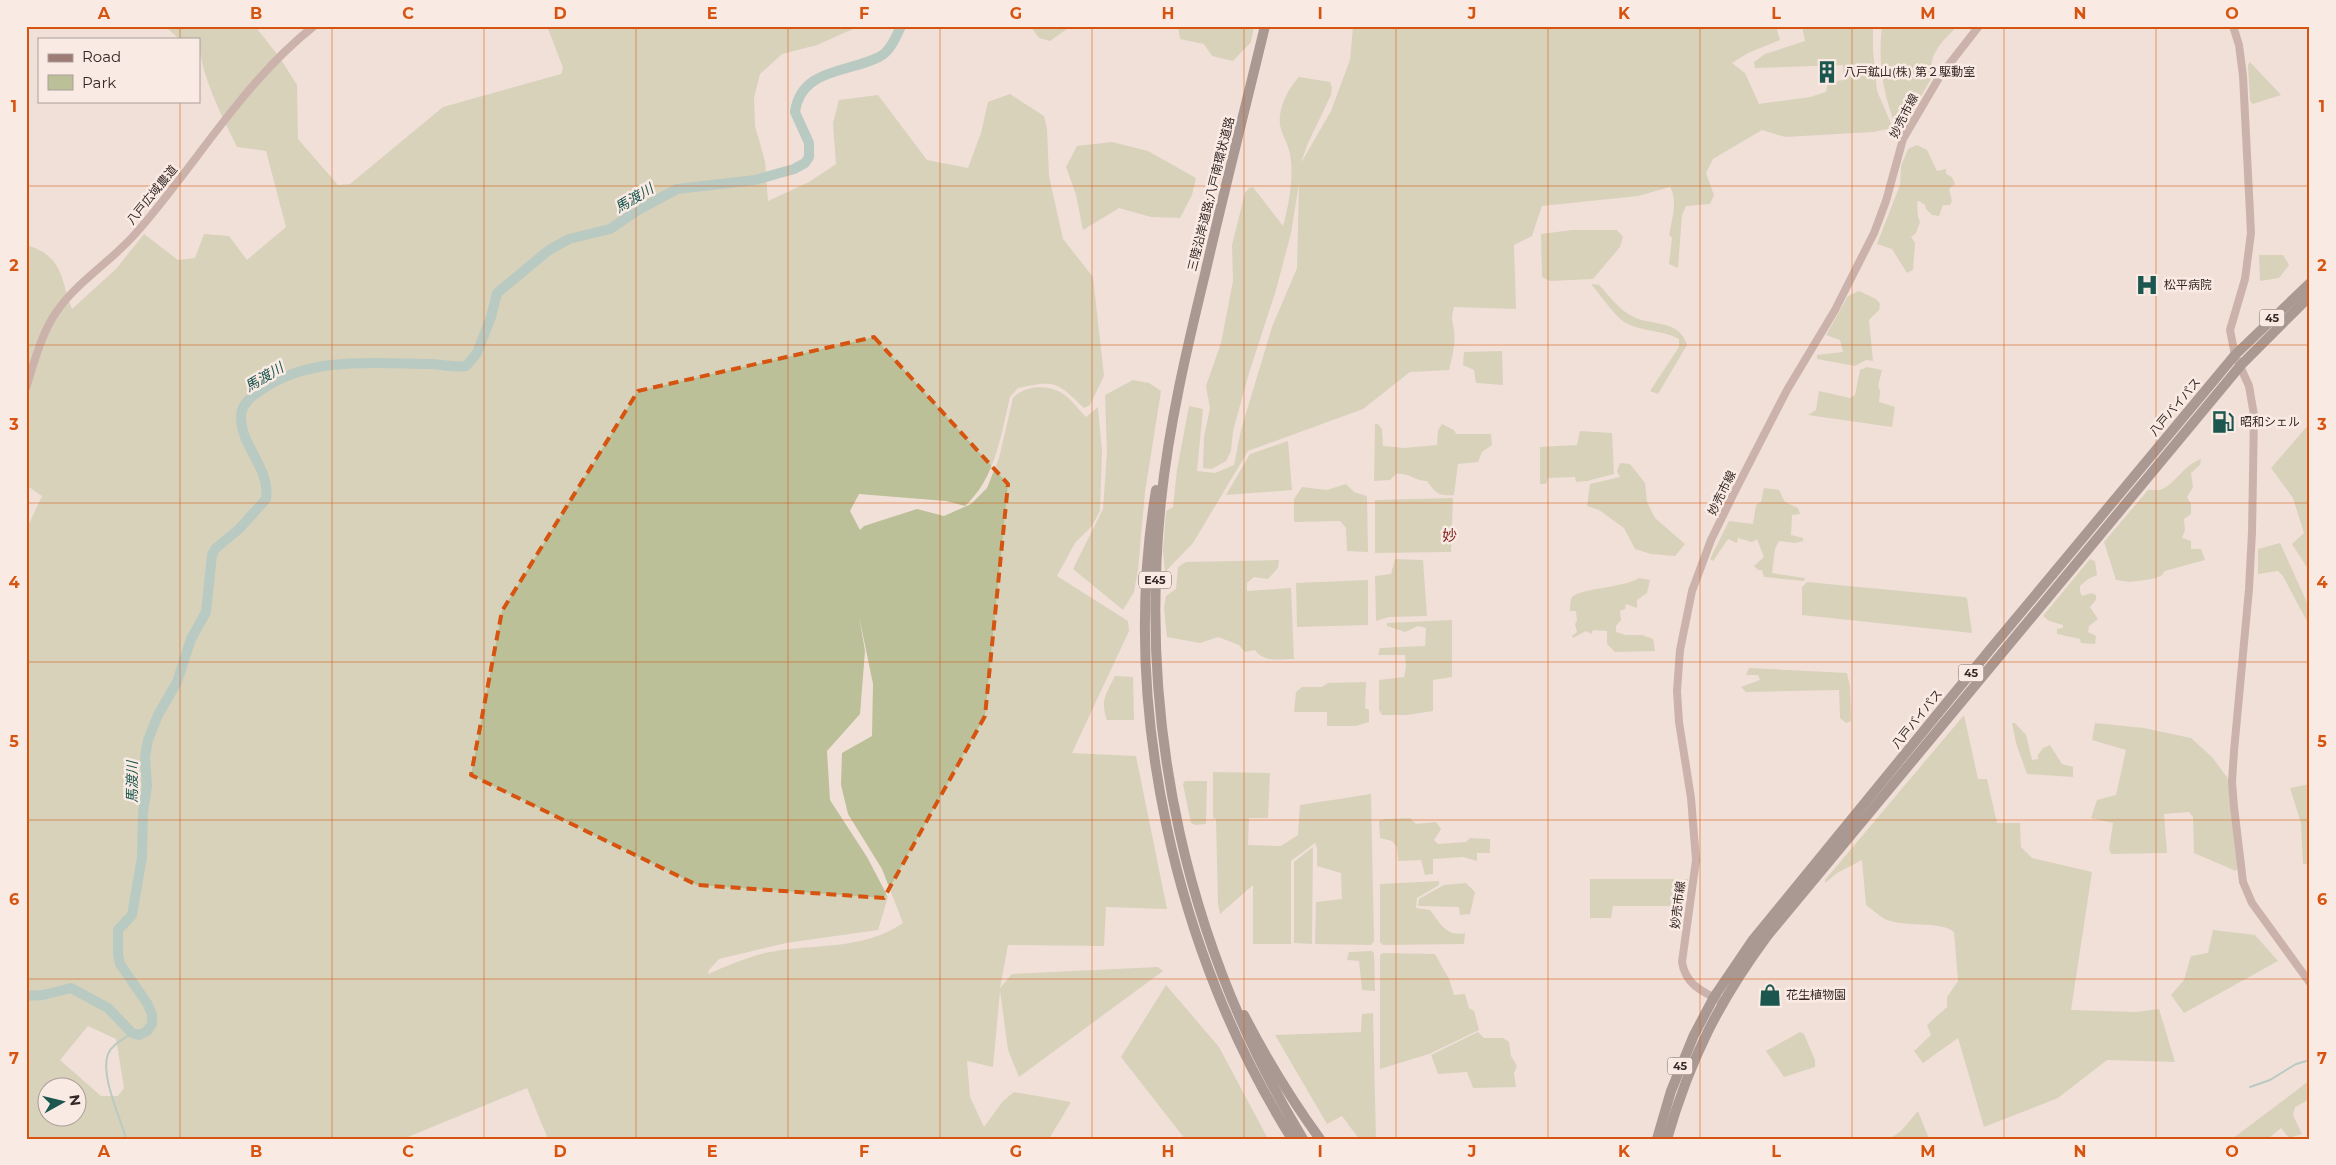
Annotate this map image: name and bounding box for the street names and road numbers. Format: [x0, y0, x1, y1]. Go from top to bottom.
street label: 妙売市線 [1886, 91, 1921, 141]
street label: 三陸沿岸道路;八戸南環状道路 [1184, 115, 1237, 273]
street label: 八戸広域農道 [123, 162, 180, 227]
road number: 45 [2260, 310, 2284, 326]
street label: 八戸バイパス [2146, 374, 2203, 439]
street label: 妙売市線 [1704, 468, 1739, 518]
road number: E45 [1139, 572, 1171, 588]
road number: 45 [1958, 664, 1984, 681]
street label: 八戸バイパス [1888, 686, 1945, 751]
street label: 妙売市線 [1667, 880, 1688, 930]
road number: 45 [1668, 1058, 1692, 1074]

